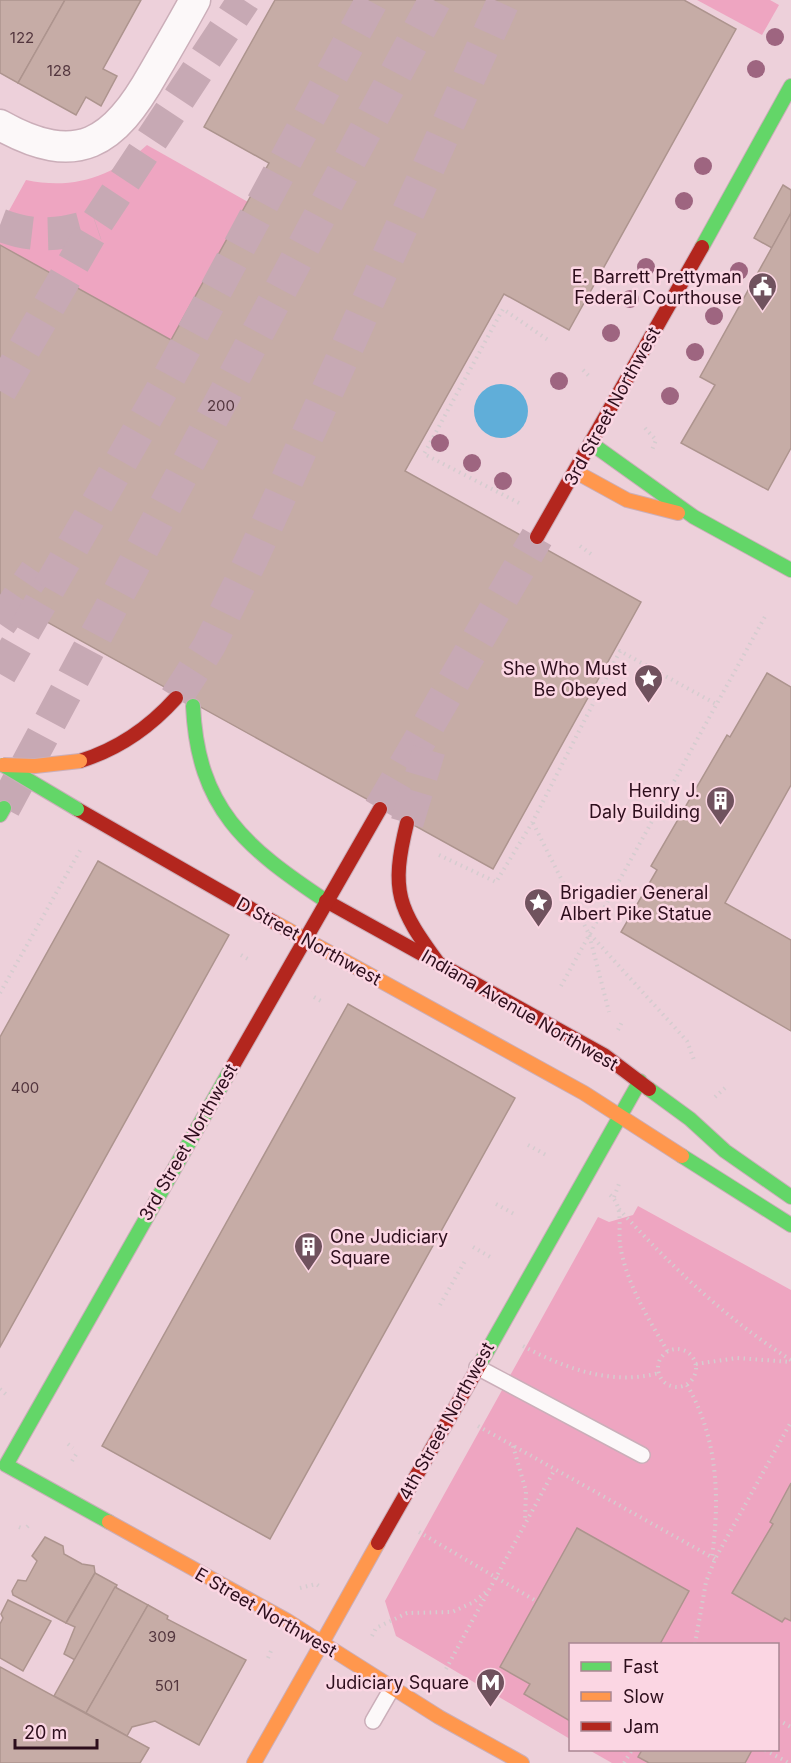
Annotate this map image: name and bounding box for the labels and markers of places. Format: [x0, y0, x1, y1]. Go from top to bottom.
place label: E. Barrett Prettyman Federal Courthouse [572, 266, 742, 308]
public building icon: E. Barrett Prettyman Federal Courthouse [747, 270, 779, 312]
place label: She Who Must Be Obeyed [503, 658, 627, 700]
place icon: She Who Must Be Obeyed [632, 662, 664, 704]
place label: Henry J. Daly Building [589, 780, 700, 822]
building icon: Henry J. Daly Building [705, 784, 737, 826]
place label: Brigadier General Albert Pike Statue [560, 882, 712, 924]
place icon: Brigadier General Albert Pike Statue [523, 886, 555, 928]
place label: One Judiciary Square [330, 1226, 448, 1268]
building icon: One Judiciary Square [293, 1230, 325, 1272]
metro station icon: Judiciary Square [474, 1666, 506, 1708]
place label: Judiciary Square [325, 1672, 469, 1693]

